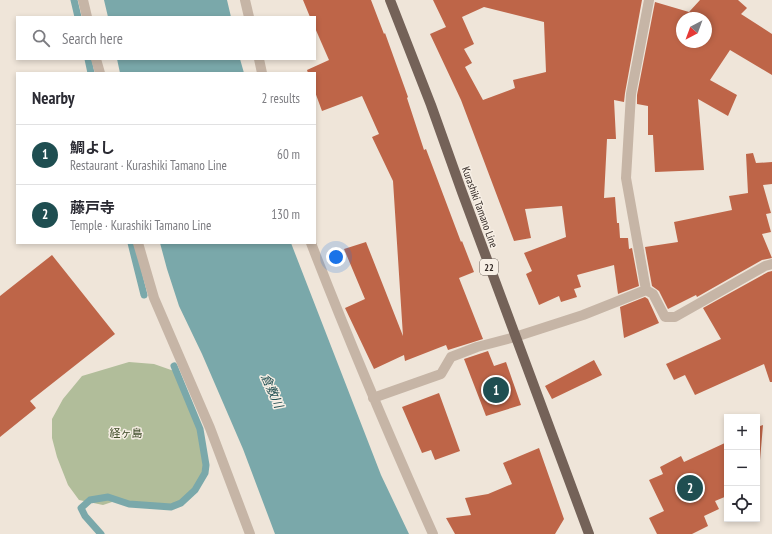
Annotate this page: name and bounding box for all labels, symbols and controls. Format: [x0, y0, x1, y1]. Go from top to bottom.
north arrow [676, 12, 712, 48]
search box [16, 16, 316, 60]
icon: search [30, 27, 52, 49]
text: Search here [62, 29, 123, 48]
text: Nearby [32, 87, 75, 109]
text: 2 results [261, 90, 300, 107]
text: 鯛よし [70, 138, 115, 157]
text: 1 [42, 146, 48, 163]
text: 60 m [277, 146, 300, 163]
text: Restaurant · Kurashiki Tamano Line [70, 157, 227, 174]
street label: Kurashiki Tamano Line [459, 165, 501, 250]
text: 藤戸寺 [70, 198, 115, 217]
text: 2 [42, 206, 48, 223]
text: 130 m [271, 206, 300, 223]
text: Temple · Kurashiki Tamano Line [70, 217, 211, 234]
your location [326, 247, 346, 267]
road number: 22 [480, 259, 498, 275]
water label: 倉敷川 [258, 371, 287, 412]
pin: 1 [483, 375, 509, 405]
map controls [724, 414, 760, 522]
button: + [724, 414, 760, 450]
park label: 経ヶ島 [110, 426, 143, 440]
button: − [724, 450, 760, 486]
pin: 2 [677, 473, 703, 503]
button: locate [724, 486, 760, 522]

